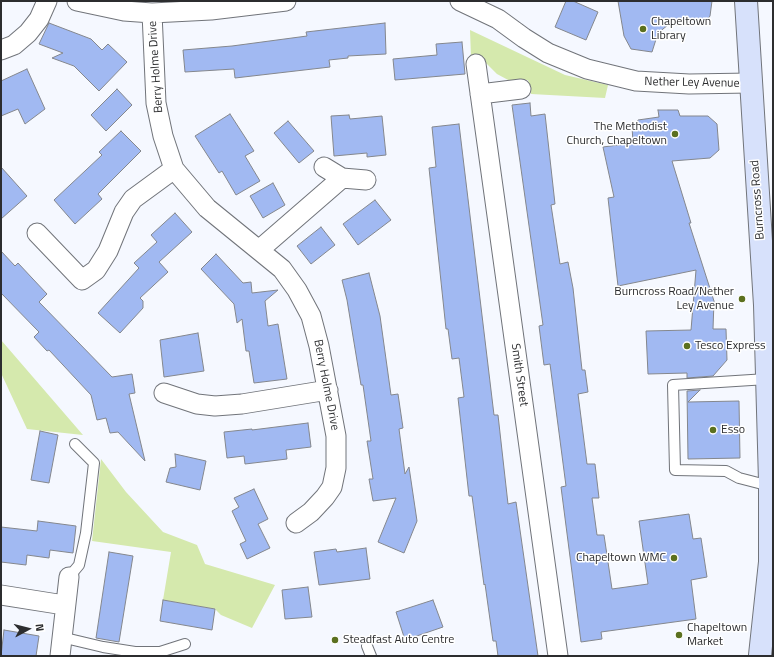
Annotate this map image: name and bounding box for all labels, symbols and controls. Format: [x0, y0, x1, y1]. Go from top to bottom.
place label: Chapeltown Library [651, 15, 711, 43]
street label: Berry Holme Drive [146, 20, 166, 114]
marker: Chapeltown Library [638, 24, 648, 34]
street label: Nether Ley Avenue [644, 75, 740, 91]
place label: The Methodist Church, Chapeltown [566, 120, 667, 148]
marker: The Methodist Church, Chapeltown [670, 129, 680, 139]
street label: Burncross Road [748, 160, 768, 240]
place label: Burncross Road/Nether Ley Avenue [614, 285, 734, 313]
marker: Burncross Road/Nether Ley Avenue [737, 294, 747, 304]
street label: Berry Holme Drive [310, 338, 342, 432]
place label: Tesco Express [695, 339, 766, 353]
marker: Tesco Express [682, 341, 692, 351]
street label: Smith Street [507, 343, 531, 407]
place label: Esso [721, 423, 745, 437]
marker: Esso [708, 425, 718, 435]
place label: Chapeltown WMC [576, 551, 666, 565]
marker: Chapeltown WMC [669, 553, 679, 563]
north arrow [8, 609, 48, 649]
place label: Chapeltown Market [687, 621, 747, 649]
text: N [32, 623, 48, 632]
marker: Chapeltown Market [674, 630, 684, 640]
place label: Steadfast Auto Centre [343, 633, 454, 647]
marker: Steadfast Auto Centre [330, 635, 340, 645]

